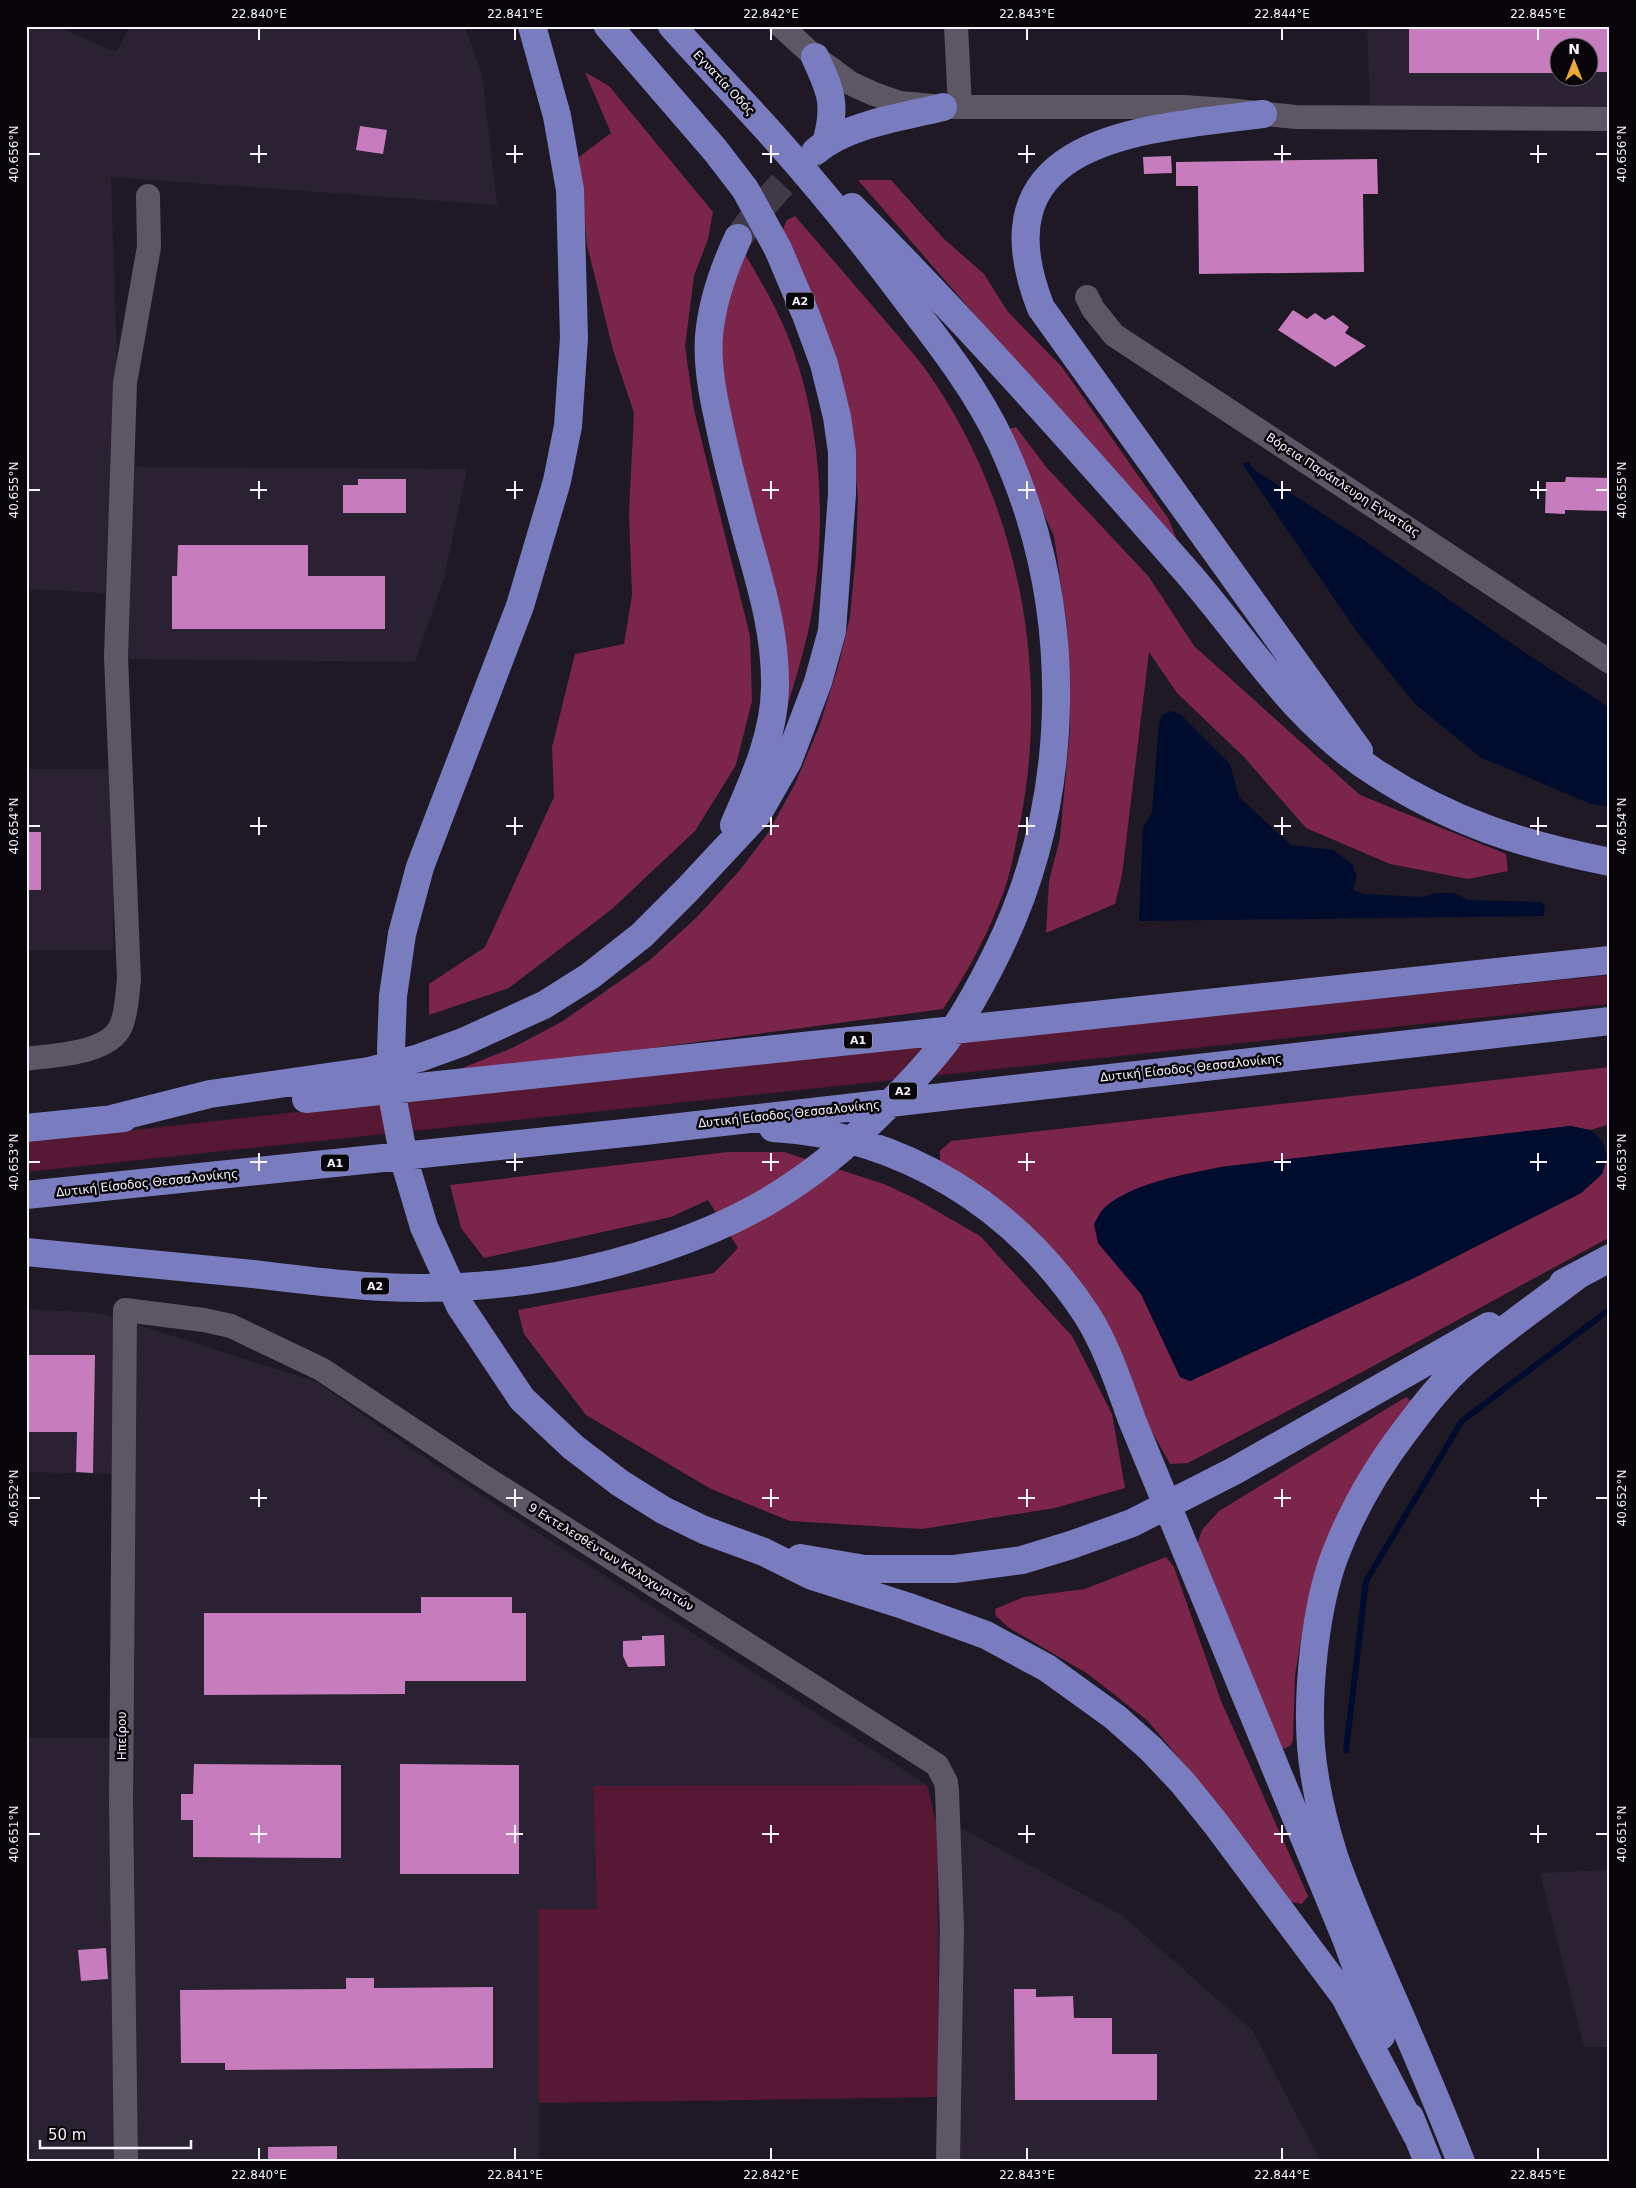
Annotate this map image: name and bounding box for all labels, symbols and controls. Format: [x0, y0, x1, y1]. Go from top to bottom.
text: 22.840°E [231, 7, 287, 21]
text: 22.841°E [487, 7, 543, 21]
text: 22.842°E [743, 7, 799, 21]
text: 22.843°E [999, 7, 1055, 21]
text: 22.844°E [1254, 7, 1310, 21]
text: 22.845°E [1510, 7, 1566, 21]
north arrow [1548, 38, 1598, 88]
text: N [1568, 41, 1580, 57]
street label: Εγνατία Οδός [690, 48, 758, 118]
text: 40.656°N [7, 126, 21, 182]
text: 40.656°N [1615, 126, 1629, 182]
road number: Α2 [786, 292, 814, 310]
street label: Βόρεια Παράπλευρη Εγνατίας [1264, 430, 1422, 540]
text: 40.655°N [7, 462, 21, 518]
text: 40.655°N [1615, 462, 1629, 518]
text: 40.654°N [7, 798, 21, 854]
text: 40.654°N [1615, 798, 1629, 854]
road number: Α1 [844, 1032, 872, 1048]
street label: Δυτική Είσοδος Θεσσαλονίκης [1099, 1051, 1283, 1085]
road number: Α2 [889, 1082, 917, 1100]
street label: Δυτική Είσοδος Θεσσαλονίκης [697, 1097, 881, 1131]
text: 40.653°N [7, 1134, 21, 1190]
text: 40.653°N [1615, 1134, 1629, 1190]
road number: Α1 [321, 1154, 349, 1172]
street label: Δυτική Είσοδος Θεσσαλονίκης [55, 1166, 239, 1200]
road number: Α2 [361, 1278, 389, 1294]
text: 40.652°N [7, 1470, 21, 1526]
text: 40.652°N [1615, 1470, 1629, 1526]
street label: 9 Εκτελεσθέντων Καλοχωριτών [526, 1500, 696, 1614]
street label: Ηπείρου [115, 1712, 129, 1760]
text: 40.651°N [7, 1806, 21, 1862]
text: 40.651°N [1615, 1806, 1629, 1862]
scale bar [40, 2118, 191, 2150]
text: 50 m [48, 2126, 86, 2144]
text: 22.840°E [231, 2168, 287, 2182]
text: 22.841°E [487, 2168, 543, 2182]
text: 22.842°E [743, 2168, 799, 2182]
text: 22.843°E [999, 2168, 1055, 2182]
text: 22.844°E [1254, 2168, 1310, 2182]
text: 22.845°E [1510, 2168, 1566, 2182]

